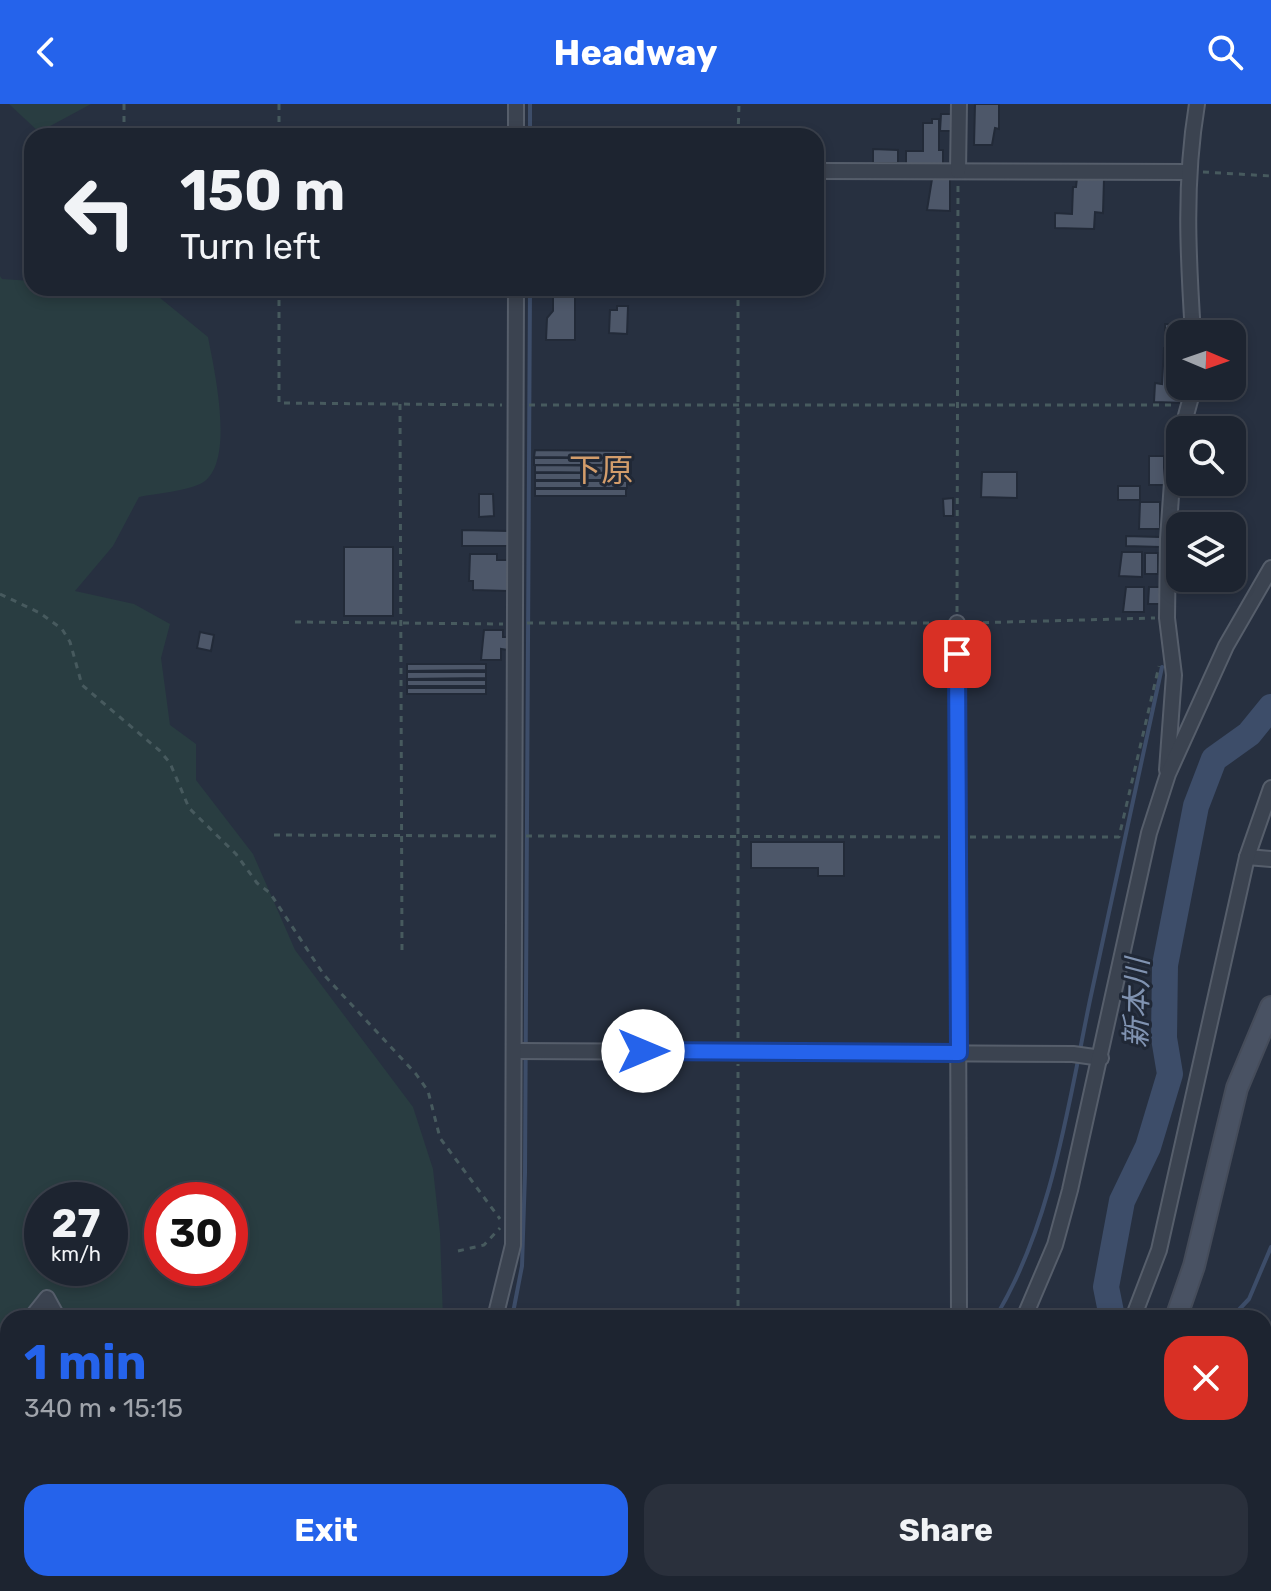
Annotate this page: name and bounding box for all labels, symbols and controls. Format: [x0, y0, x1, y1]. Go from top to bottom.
icon: back [24, 30, 68, 74]
icon: search [1203, 30, 1247, 74]
text: Headway [554, 31, 717, 74]
text: 150 m [180, 158, 345, 224]
icon: left [48, 160, 152, 264]
text: Turn left [180, 225, 321, 268]
north arrow [1166, 320, 1246, 400]
map controls [1166, 320, 1246, 592]
button: search [1166, 416, 1246, 496]
district label: 下原 [569, 451, 633, 489]
button: layers [1166, 512, 1246, 592]
pin [923, 620, 991, 688]
icon: arrive [935, 632, 979, 676]
water label: 新本川 [1118, 955, 1156, 1048]
position arrow [601, 1009, 685, 1093]
speed limit sign: 30 [144, 1182, 248, 1286]
text: 27 [52, 1200, 100, 1247]
text: km/h [51, 1242, 101, 1266]
text: 1 min [24, 1334, 147, 1391]
button: close [1164, 1336, 1248, 1420]
text: 340 m · 15:15 [24, 1393, 183, 1424]
button: Exit [24, 1484, 628, 1576]
button: Share [644, 1484, 1248, 1576]

